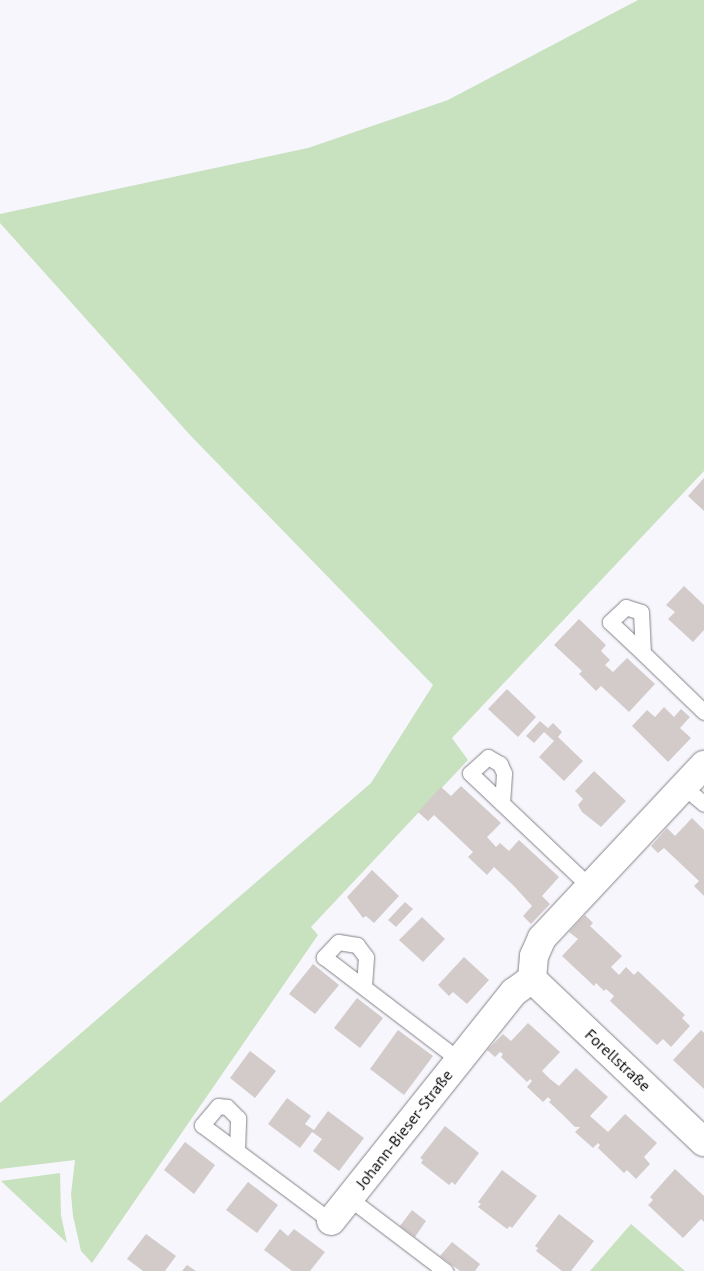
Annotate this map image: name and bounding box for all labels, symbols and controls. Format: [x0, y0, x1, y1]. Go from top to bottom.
street label: Forellstraße [581, 1025, 655, 1095]
street label: Johann-Bieser-Straße [352, 1066, 456, 1192]

